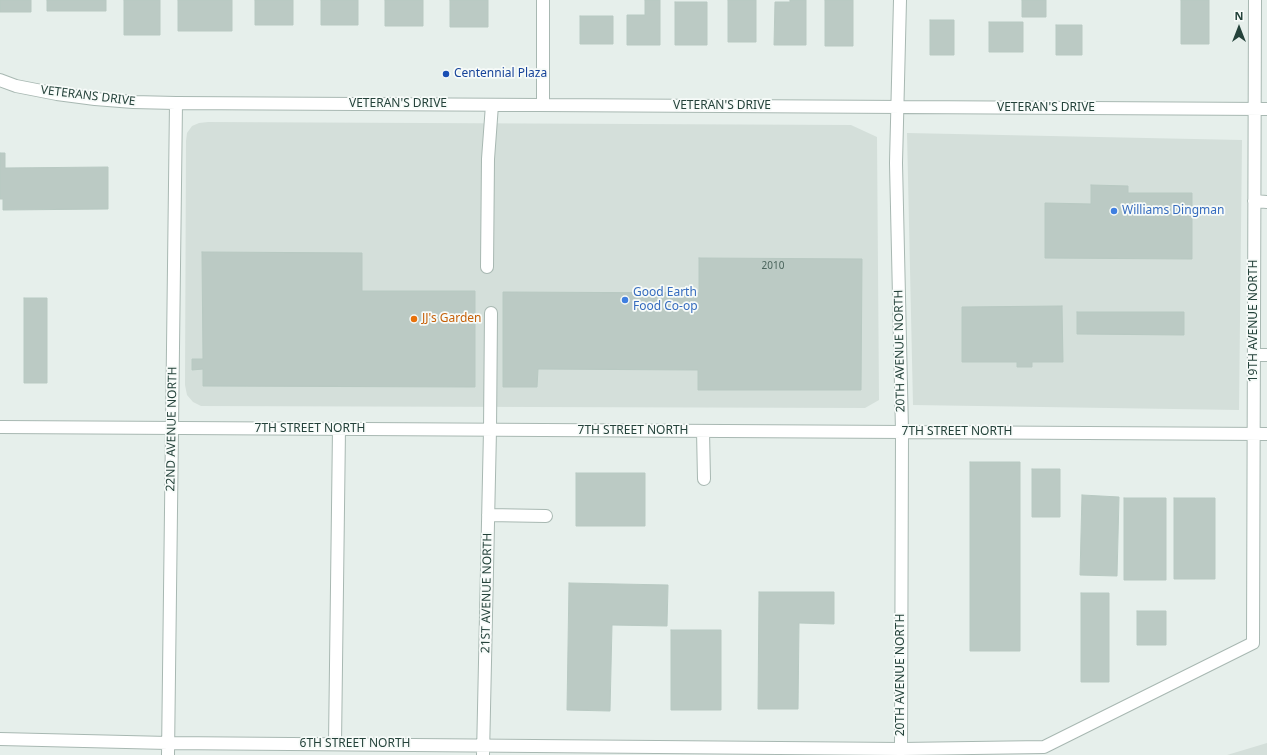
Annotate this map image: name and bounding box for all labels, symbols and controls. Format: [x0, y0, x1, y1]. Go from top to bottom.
north arrow [1219, 8, 1259, 48]
text: N [1235, 8, 1243, 23]
place label: Centennial Plaza [454, 67, 547, 81]
marker: Centennial Plaza [441, 69, 451, 79]
street label: VETERANS DRIVE [40, 83, 136, 109]
street label: VETERAN'S DRIVE [349, 97, 447, 111]
street label: VETERAN'S DRIVE [673, 99, 771, 113]
street label: VETERAN'S DRIVE [997, 101, 1095, 115]
place label: Williams Dingman [1122, 204, 1224, 218]
marker: Williams Dingman [1109, 206, 1119, 216]
house number: 2010 [762, 260, 784, 272]
street label: 19TH AVENUE NORTH [1247, 260, 1261, 382]
place label: Good Earth Food Co-op [633, 286, 698, 314]
street label: 20TH AVENUE NORTH [892, 290, 908, 412]
marker: Good Earth Food Co-op [620, 295, 630, 305]
place label: JJ's Garden [422, 312, 482, 326]
marker: JJ's Garden [409, 314, 419, 324]
street label: 22ND AVENUE NORTH [164, 366, 180, 492]
street label: 7TH STREET NORTH [255, 422, 365, 436]
street label: 7TH STREET NORTH [578, 424, 688, 438]
street label: 7TH STREET NORTH [902, 425, 1012, 439]
street label: 21ST AVENUE NORTH [479, 533, 495, 653]
street label: 20TH AVENUE NORTH [894, 614, 908, 736]
street label: 6TH STREET NORTH [300, 737, 410, 751]

